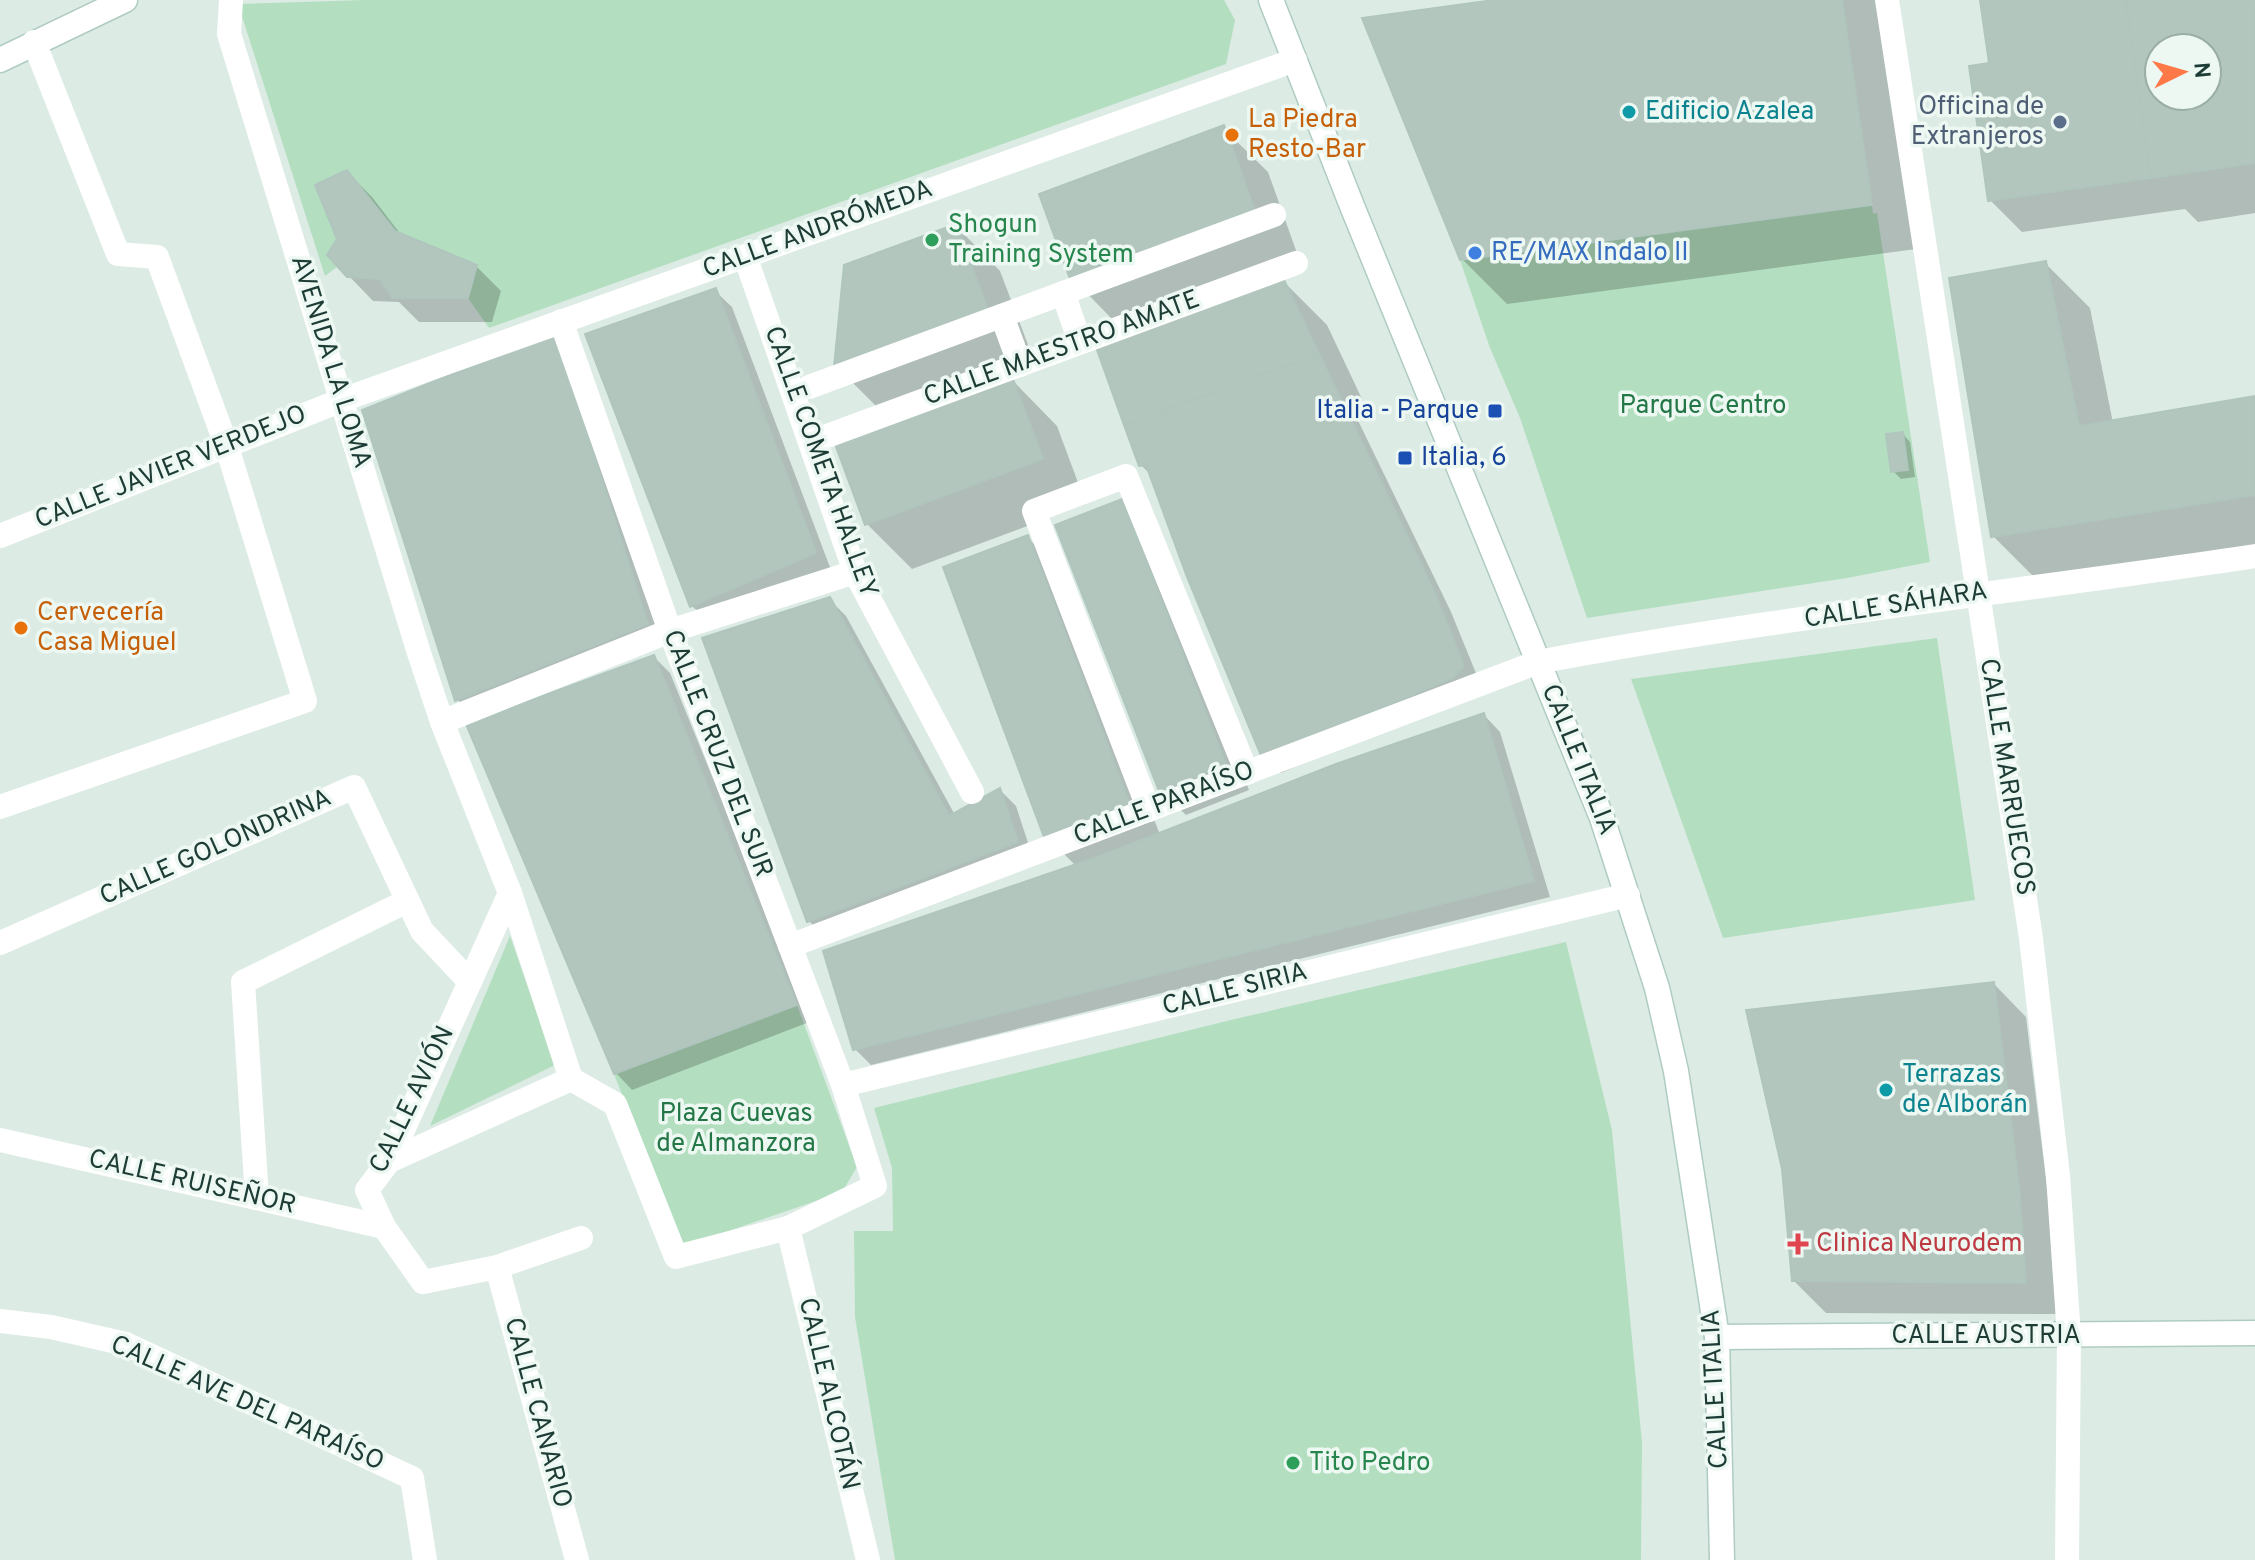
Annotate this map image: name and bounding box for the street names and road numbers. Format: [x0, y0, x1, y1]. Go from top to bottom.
street label: CALLE ANDRÓMEDA [698, 171, 938, 287]
street label: AVENIDA LA LOMA [282, 251, 378, 473]
street label: CALLE MAESTRO AMATE [919, 284, 1205, 414]
street label: CALLE COMETA HALLEY [756, 322, 884, 602]
street label: CALLE JAVIER VERDEJO [30, 398, 312, 538]
street label: CALLE SÁHARA [1802, 573, 1990, 637]
street label: CALLE CRUZ DEL SUR [655, 625, 779, 883]
street label: CALLE MARRUECOS [1971, 656, 2041, 898]
street label: CALLE ITALIA [1533, 680, 1623, 840]
street label: CALLE PARAÍSO [1068, 753, 1259, 854]
street label: CALLE GOLONDRINA [95, 782, 337, 914]
street label: CALLE SIRIA [1159, 956, 1311, 1024]
street label: CALLE AVIÓN [361, 1020, 463, 1179]
street label: CALLE RUISEÑOR [85, 1142, 299, 1223]
street label: CALLE ALCOTÁN [790, 1294, 868, 1493]
street label: CALLE ITALIA [1695, 1308, 1737, 1470]
street label: CALLE CANARIO [496, 1314, 578, 1512]
street label: CALLE AUSTRIA [1891, 1320, 2081, 1353]
street label: CALLE AVE DEL PARAÍSO [105, 1327, 390, 1479]

